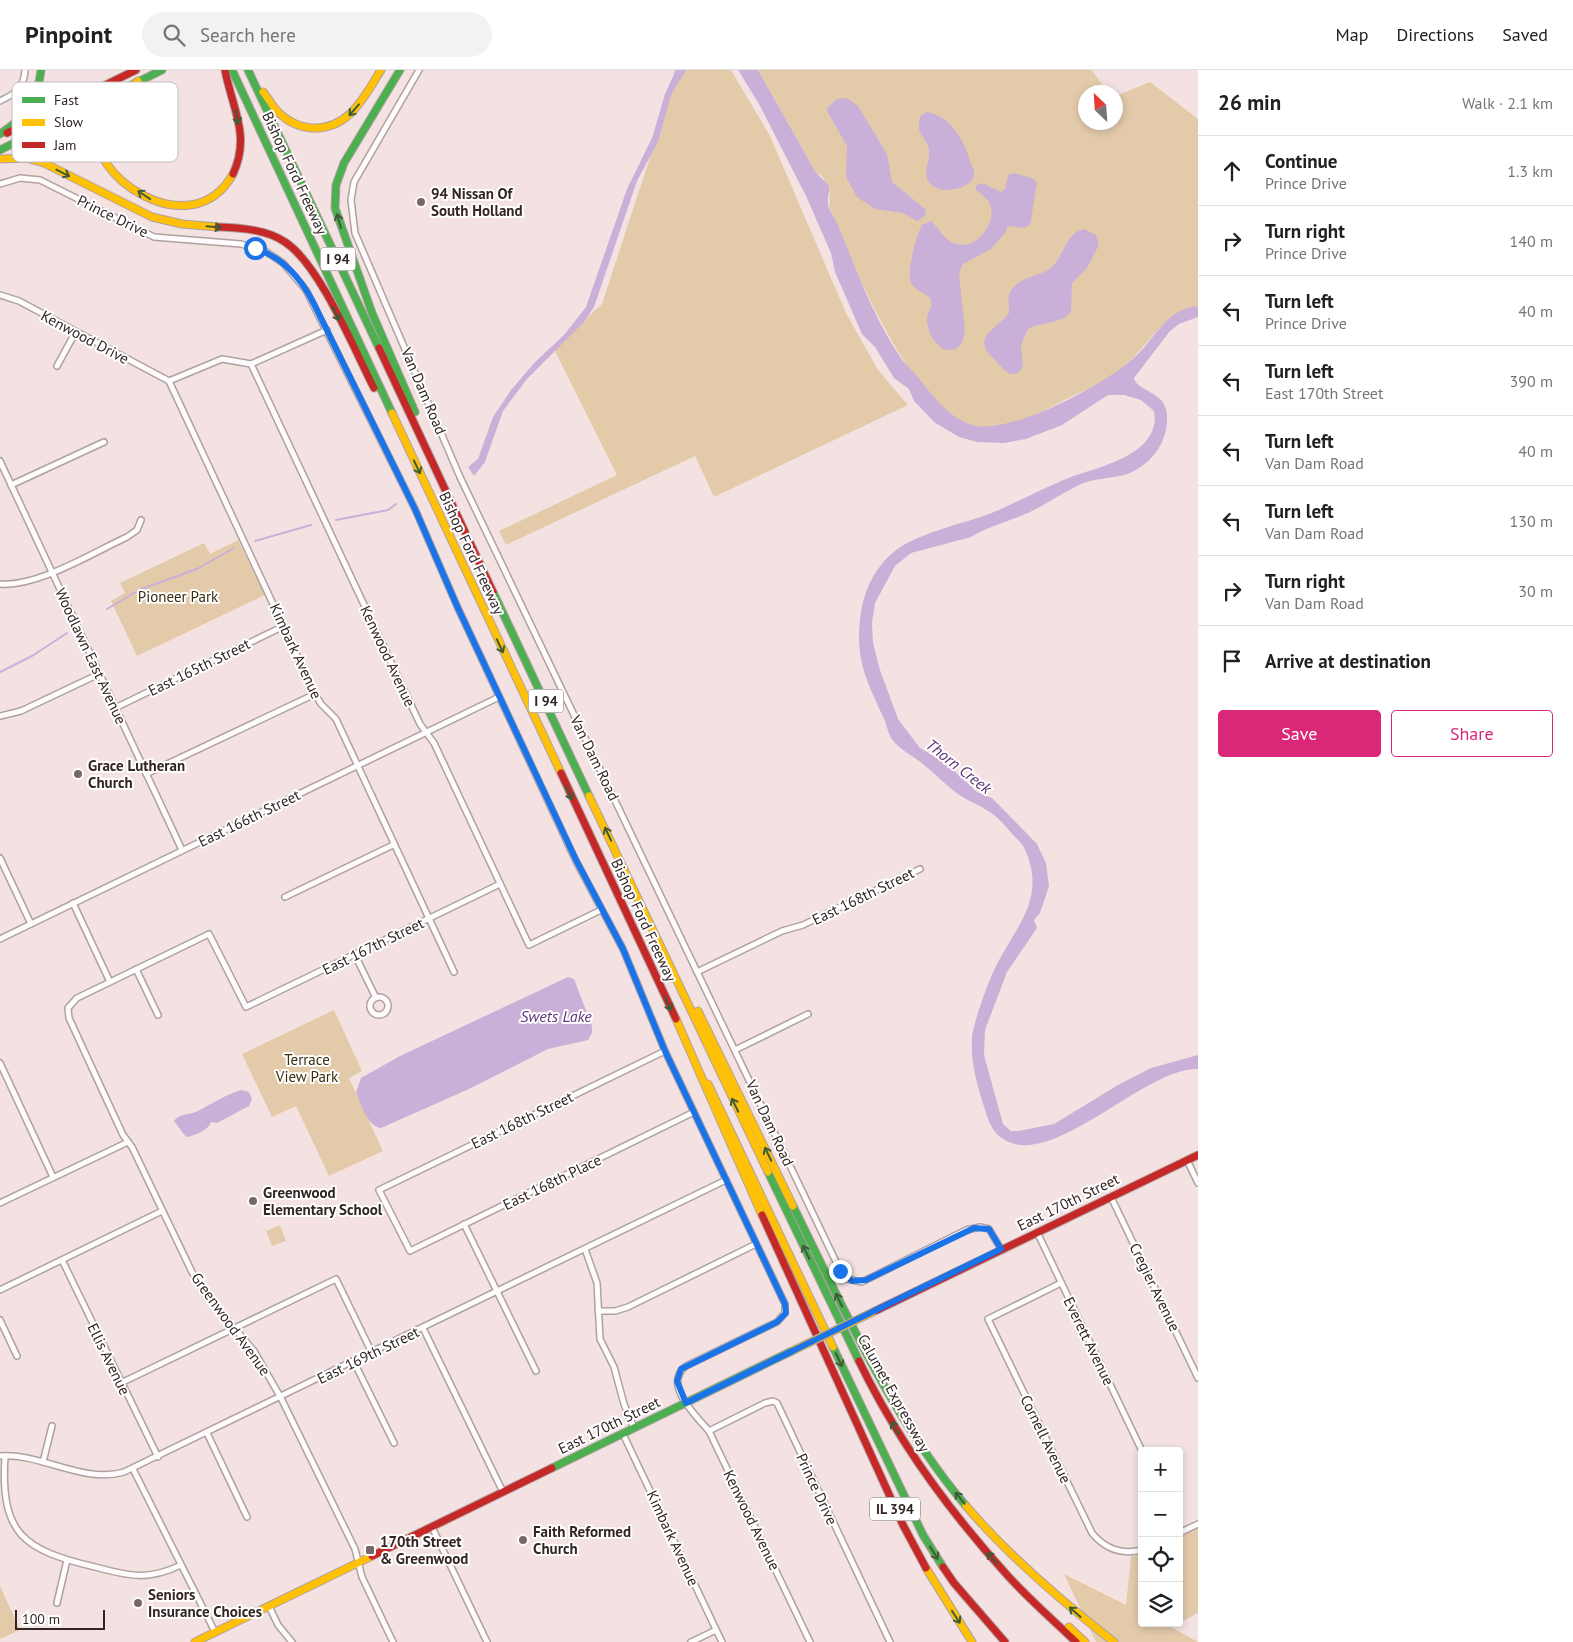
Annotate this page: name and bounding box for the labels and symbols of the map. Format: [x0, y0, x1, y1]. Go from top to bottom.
legend [12, 82, 178, 162]
north arrow [1078, 85, 1123, 130]
text: Fast [54, 91, 79, 109]
one-way arrow [348, 104, 360, 117]
street label: Bishop Ford Freeway [258, 108, 332, 238]
one-way arrow [233, 109, 243, 125]
text: Slow [54, 113, 84, 131]
text: Jam [53, 136, 76, 154]
one-way arrow [55, 169, 70, 178]
place label: 94 Nissan Of South Holland [431, 184, 523, 220]
one-way arrow [137, 189, 151, 200]
street label: Prince Drive [74, 191, 152, 241]
marker: 94 Nissan Of South Holland [415, 196, 427, 208]
one-way arrow [333, 213, 343, 229]
one-way arrow [206, 222, 222, 231]
route start [244, 237, 267, 260]
road number: I 94 [320, 248, 356, 270]
street label: Kenwood Drive [38, 306, 132, 368]
one-way arrow [332, 306, 341, 321]
street label: Van Dam Road [397, 344, 451, 437]
one-way arrow [412, 459, 422, 474]
street label: Bishop Ford Freeway [435, 488, 509, 618]
street label: Woodlawn East Avenue [51, 585, 131, 727]
park label: Pioneer Park [138, 587, 219, 606]
street label: Kimbark Avenue [266, 600, 326, 702]
street label: Kenwood Avenue [356, 602, 420, 710]
street label: East 165th Street [145, 634, 253, 700]
one-way arrow [496, 638, 506, 653]
road number: I 94 [528, 690, 564, 712]
street label: Van Dam Road [566, 711, 624, 804]
water label: Thorn Creek [922, 734, 997, 798]
place label: Grace Lutheran Church [88, 756, 185, 792]
marker: Grace Lutheran Church [72, 768, 84, 780]
street label: East 166th Street [195, 785, 303, 851]
one-way arrow [565, 785, 575, 800]
one-way arrow [603, 827, 613, 842]
street label: Bishop Ford Freeway [607, 855, 681, 985]
street label: East 168th Street [809, 863, 917, 929]
street label: East 167th Street [319, 913, 427, 979]
one-way arrow [664, 996, 673, 1011]
water label: Swets Lake [520, 1006, 592, 1026]
park label: Terrace View Park [275, 1050, 339, 1086]
street label: Van Dam Road [741, 1076, 798, 1169]
street label: East 168th Street [468, 1087, 576, 1153]
one-way arrow [730, 1098, 740, 1113]
one-way arrow [763, 1147, 772, 1162]
street label: East 168th Place [500, 1150, 604, 1214]
street label: East 170th Street [1014, 1169, 1122, 1235]
place label: Greenwood Elementary School [263, 1183, 383, 1219]
marker: Greenwood Elementary School [247, 1195, 259, 1207]
street label: Cregier Avenue [1125, 1240, 1185, 1334]
one-way arrow [801, 1245, 810, 1260]
route end [829, 1260, 852, 1283]
street label: Greenwood Avenue [187, 1269, 275, 1379]
one-way arrow [833, 1293, 843, 1308]
street label: Everett Avenue [1059, 1294, 1119, 1388]
street label: Ellis Avenue [83, 1320, 135, 1398]
street label: East 169th Street [314, 1322, 422, 1388]
street label: Calumet Expressway [854, 1331, 934, 1455]
one-way arrow [835, 1352, 844, 1367]
street label: East 170th Street [555, 1392, 663, 1458]
street label: Cornell Avenue [1016, 1392, 1076, 1486]
one-way arrow [890, 1421, 900, 1435]
street label: Prince Drive [792, 1450, 842, 1528]
street label: Kenwood Avenue [719, 1467, 785, 1573]
street label: Kimbark Avenue [643, 1487, 703, 1589]
one-way arrow [955, 1492, 966, 1505]
road number: IL 394 [870, 1498, 920, 1520]
place label: Faith Reformed Church [533, 1522, 631, 1558]
place label: 170th Street & Greenwood [380, 1532, 468, 1568]
marker: Faith Reformed Church [517, 1534, 529, 1546]
marker: 170th Street & Greenwood [364, 1544, 376, 1556]
one-way arrow [928, 1546, 939, 1560]
one-way arrow [986, 1552, 998, 1565]
place label: Seniors Insurance Choices [148, 1585, 262, 1621]
marker: Seniors Insurance Choices [132, 1597, 144, 1609]
one-way arrow [1069, 1606, 1082, 1618]
scale bar [15, 1607, 105, 1630]
one-way arrow [951, 1609, 961, 1623]

